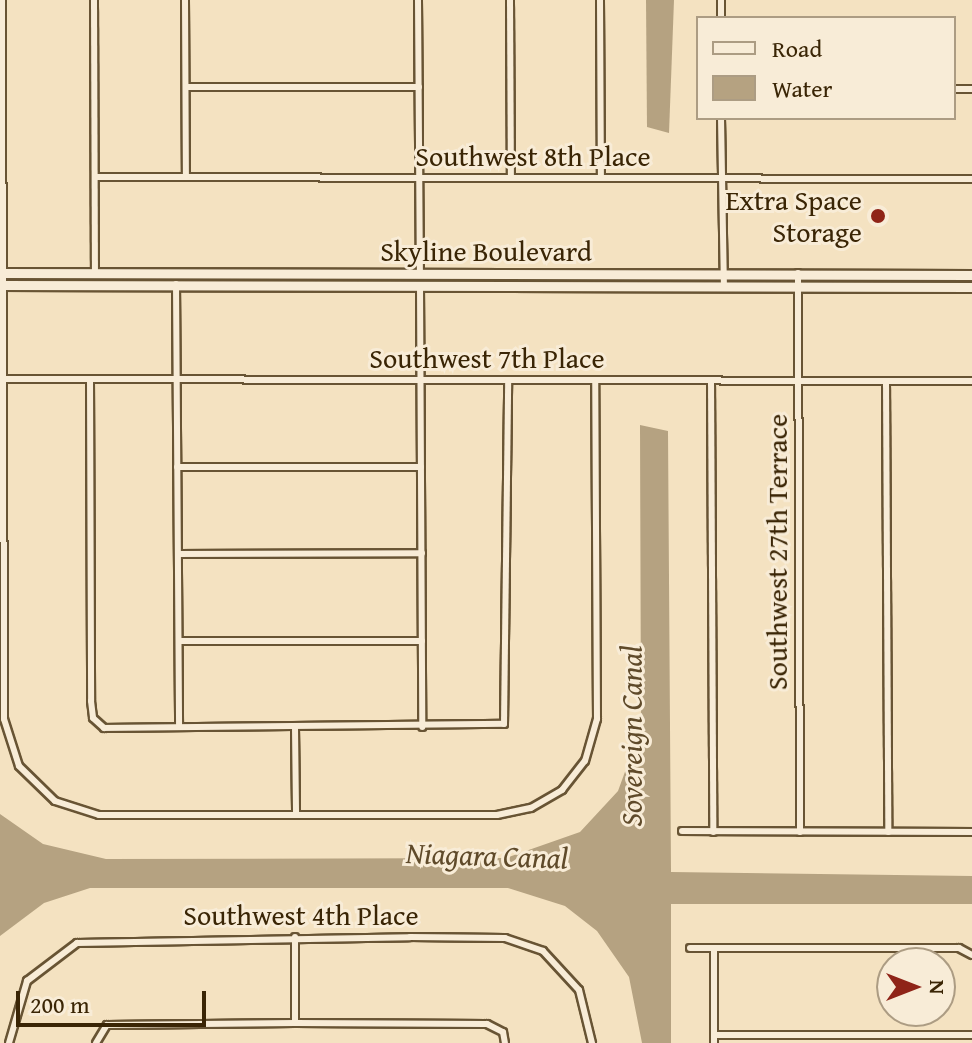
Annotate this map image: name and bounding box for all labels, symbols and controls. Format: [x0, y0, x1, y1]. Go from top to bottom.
legend [696, 16, 956, 120]
text: Road [772, 31, 822, 66]
text: Water [772, 71, 832, 106]
street label: Southwest 8th Place [415, 139, 651, 173]
place label: Extra Space Storage [725, 183, 862, 249]
marker: Extra Space Storage [869, 207, 887, 225]
street label: Skyline Boulevard [380, 234, 592, 268]
street label: Southwest 7th Place [369, 341, 605, 375]
street label: Southwest 27th Terrace [760, 414, 794, 690]
water label: Sovereign Canal [613, 645, 649, 827]
water label: Niagara Canal [405, 834, 569, 876]
street label: Southwest 4th Place [183, 898, 419, 932]
north arrow [876, 947, 956, 1027]
scale bar [20, 975, 210, 1025]
text: N [922, 980, 954, 994]
text: 200 m [30, 987, 90, 1022]

